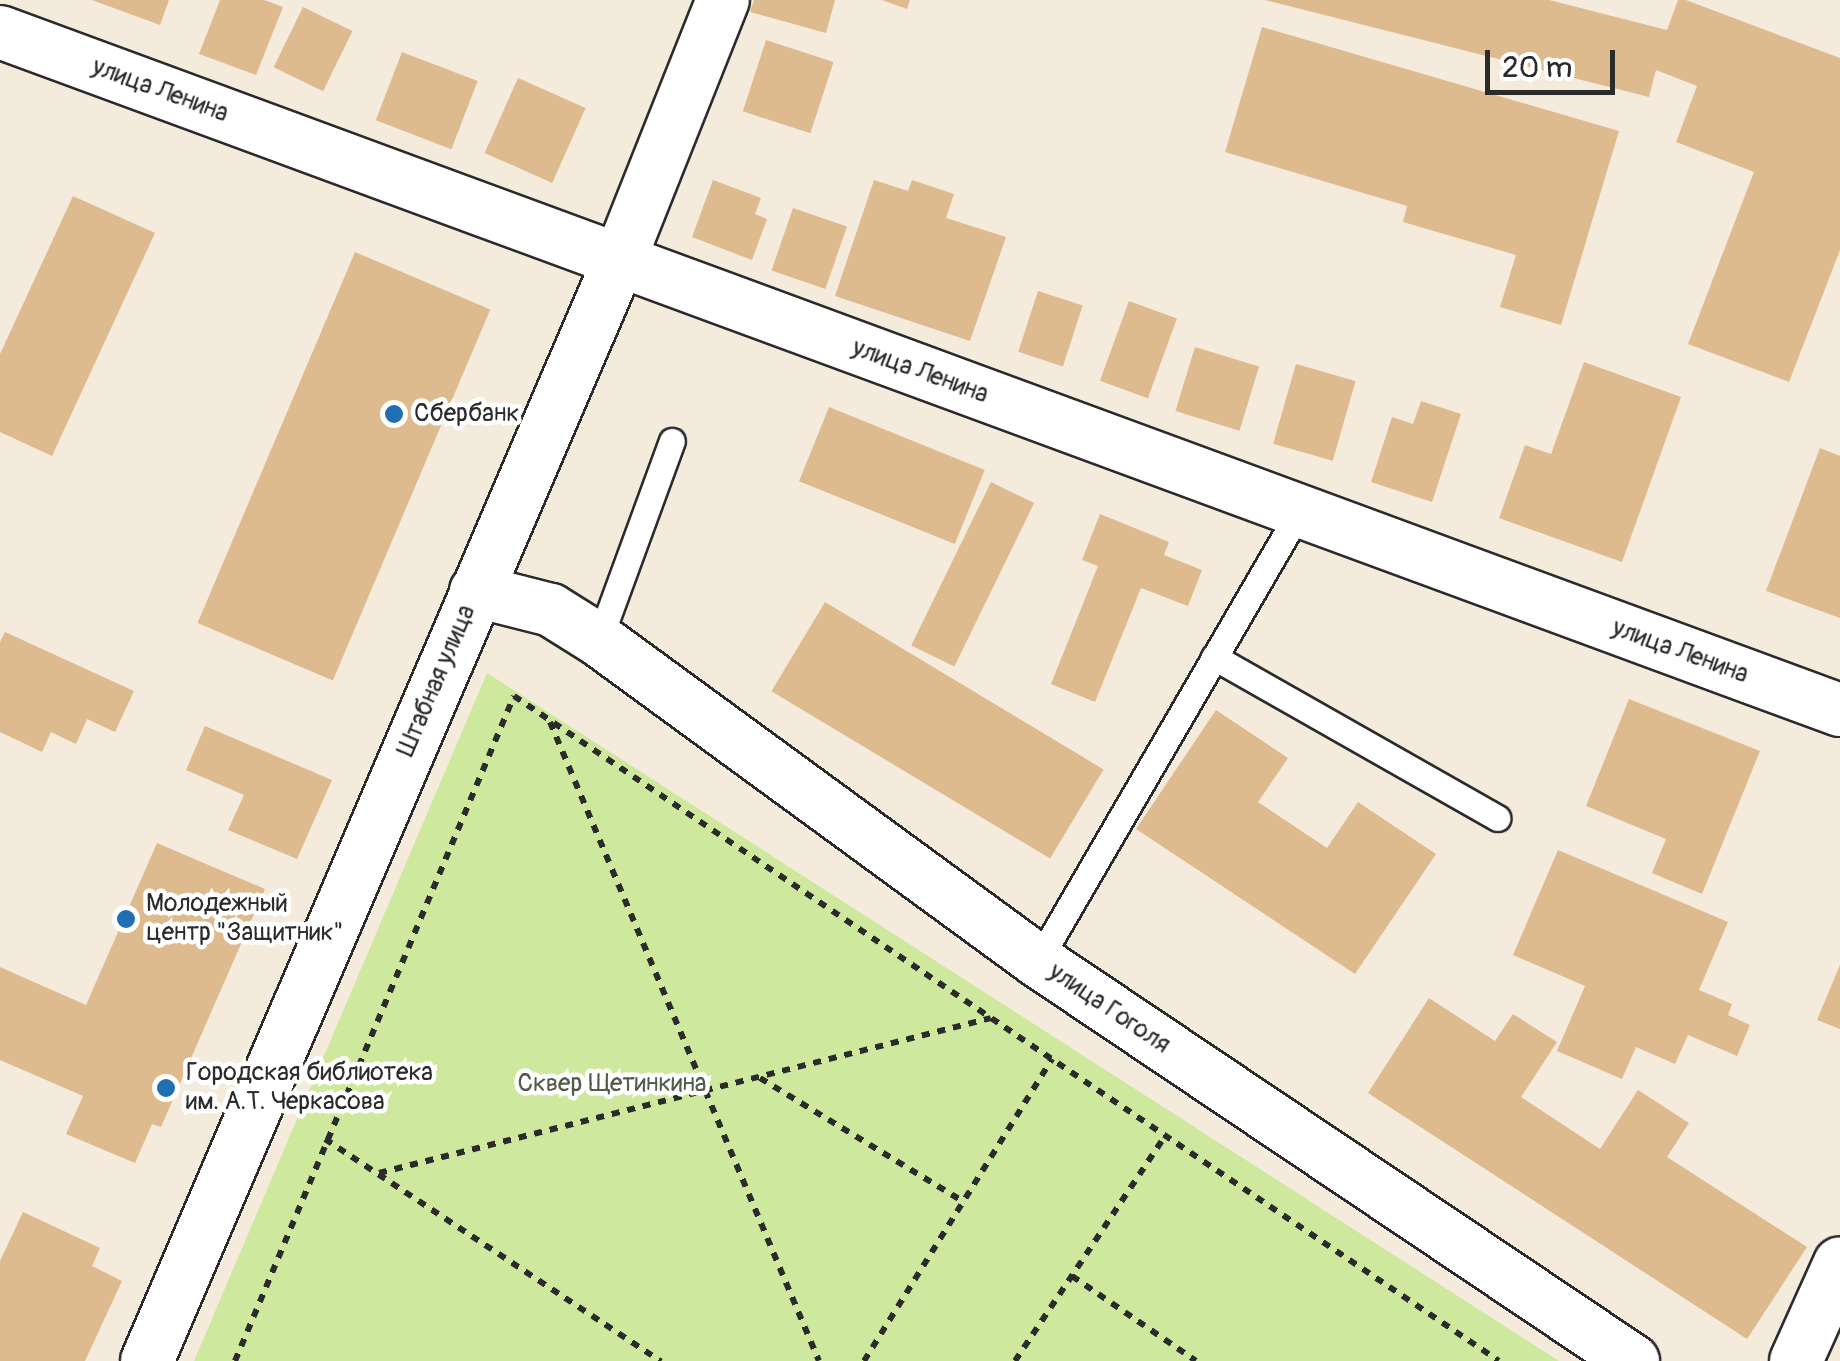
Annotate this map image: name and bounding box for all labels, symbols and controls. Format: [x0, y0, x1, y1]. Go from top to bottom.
scale bar [1490, 30, 1620, 92]
text: 20 m [1502, 49, 1572, 86]
street label: улица Ленина [88, 53, 232, 129]
street label: улица Ленина [848, 334, 992, 410]
place label: Сбербанк [414, 399, 519, 429]
marker: Сбербанк [383, 403, 405, 425]
street label: Штабная улица [392, 601, 482, 761]
street label: улица Ленина [1608, 614, 1752, 690]
place label: Молодежный центр "Защитник" [146, 890, 343, 949]
marker: Молодежный центр "Защитник" [115, 908, 137, 930]
street label: улица Гоголя [1043, 957, 1175, 1061]
place label: Городская библиотека им. А.Т. Черкасова [186, 1059, 433, 1118]
park label: Сквер Щетинкина [518, 1069, 706, 1099]
marker: Городская библиотека им. А.Т. Черкасова [155, 1077, 177, 1099]

